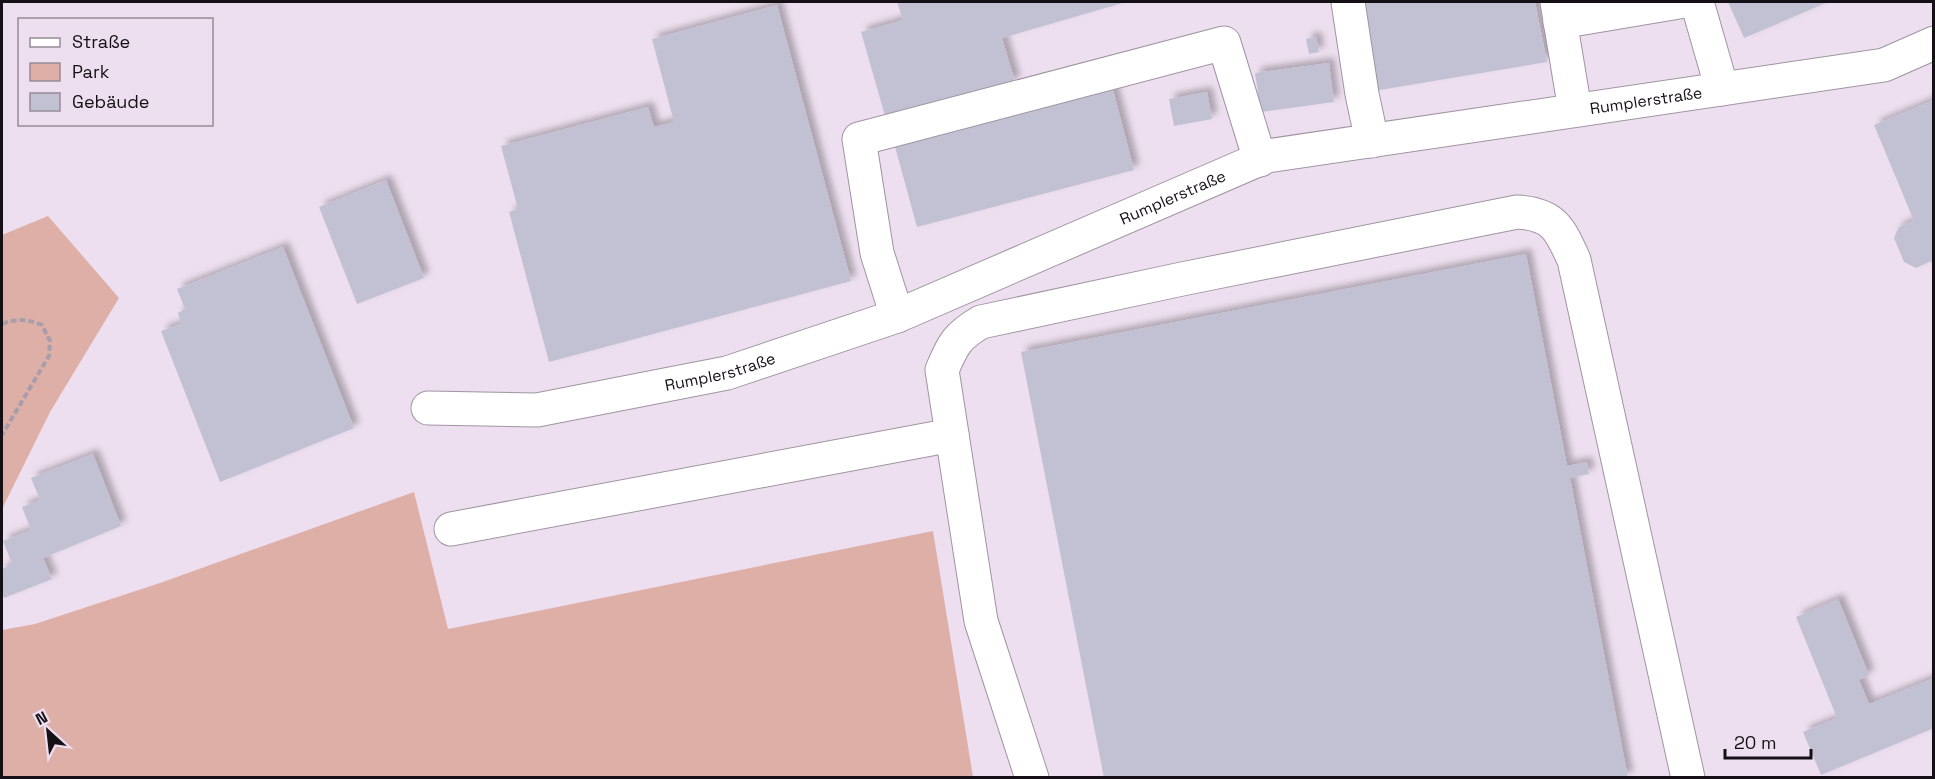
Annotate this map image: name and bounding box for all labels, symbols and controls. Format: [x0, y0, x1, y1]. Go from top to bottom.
legend [18, 18, 213, 126]
text: Straße [72, 30, 130, 53]
text: Park [72, 60, 110, 83]
street label: Rumplerstraße [1588, 82, 1704, 119]
text: Gebäude [72, 90, 150, 113]
street label: Rumplerstraße [1116, 165, 1229, 229]
street label: Rumplerstraße [663, 348, 778, 396]
north arrow [18, 701, 78, 761]
text: N [32, 706, 51, 730]
scale bar [1725, 722, 1810, 760]
text: 20 m [1734, 731, 1777, 754]

